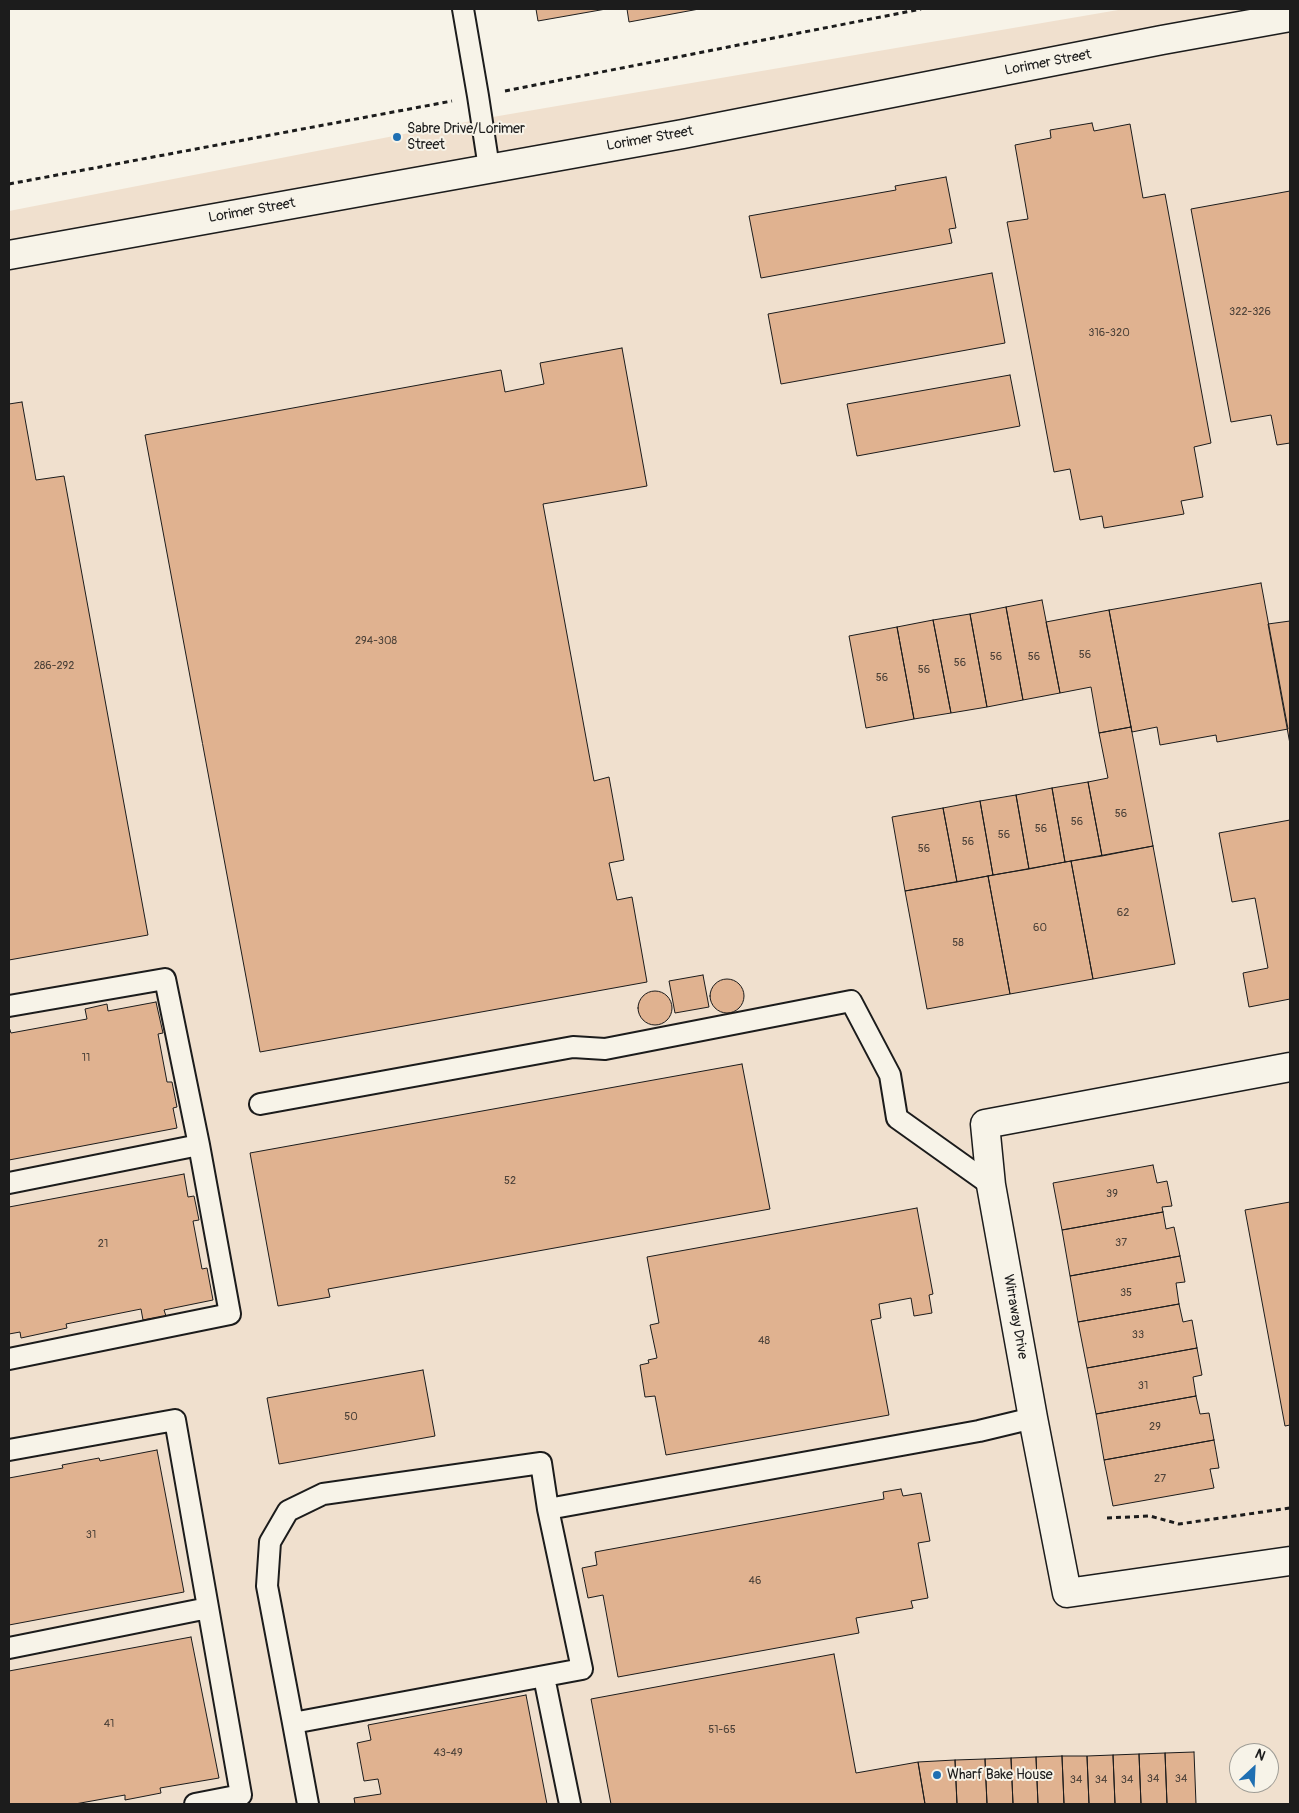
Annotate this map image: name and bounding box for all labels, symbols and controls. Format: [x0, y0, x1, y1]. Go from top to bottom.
street label: Lorimer Street [1003, 46, 1093, 80]
place label: Sabre Drive/Lorimer Street [407, 121, 525, 154]
street label: Lorimer Street [605, 123, 695, 155]
marker: Sabre Drive/Lorimer Street [391, 131, 403, 143]
street label: Lorimer Street [207, 195, 297, 227]
house number: 322-326 [1229, 305, 1271, 319]
house number: 316-320 [1088, 326, 1130, 340]
house number: 294-308 [355, 634, 397, 648]
house number: 56 [1079, 648, 1091, 662]
house number: 56 [990, 650, 1002, 664]
house number: 56 [1028, 650, 1040, 664]
house number: 56 [954, 656, 966, 670]
house number: 286-292 [34, 659, 74, 673]
house number: 56 [918, 663, 930, 677]
house number: 56 [876, 671, 888, 685]
house number: 56 [1115, 807, 1127, 821]
house number: 56 [1071, 815, 1083, 829]
house number: 56 [1035, 822, 1047, 836]
house number: 56 [998, 828, 1010, 842]
house number: 56 [962, 835, 974, 849]
house number: 56 [918, 842, 930, 856]
house number: 62 [1117, 906, 1129, 920]
house number: 60 [1033, 921, 1047, 935]
house number: 58 [952, 936, 964, 950]
house number: 11 [82, 1051, 90, 1065]
house number: 52 [504, 1174, 516, 1188]
house number: 39 [1106, 1187, 1118, 1201]
house number: 37 [1115, 1236, 1127, 1250]
house number: 21 [98, 1237, 108, 1251]
street label: Wirraway Drive [999, 1273, 1031, 1361]
house number: 35 [1120, 1286, 1132, 1300]
house number: 33 [1132, 1328, 1144, 1342]
house number: 48 [758, 1334, 770, 1348]
house number: 31 [1138, 1379, 1148, 1393]
house number: 50 [344, 1410, 358, 1424]
house number: 29 [1149, 1420, 1161, 1434]
house number: 27 [1154, 1472, 1166, 1486]
house number: 31 [86, 1528, 96, 1542]
house number: 46 [749, 1574, 761, 1588]
house number: 41 [104, 1717, 114, 1731]
house number: 51-65 [708, 1723, 736, 1737]
north arrow [1229, 1743, 1279, 1793]
text: N [1252, 1745, 1268, 1765]
house number: 43-49 [433, 1746, 463, 1760]
place label: Wharf Bake House [947, 1767, 1053, 1783]
marker: Wharf Bake House [931, 1769, 943, 1781]
house number: 34 [1147, 1772, 1159, 1786]
house number: 34 [1175, 1772, 1187, 1786]
house number: 34 [1070, 1773, 1082, 1787]
house number: 34 [1095, 1773, 1107, 1787]
house number: 34 [1121, 1773, 1133, 1787]

